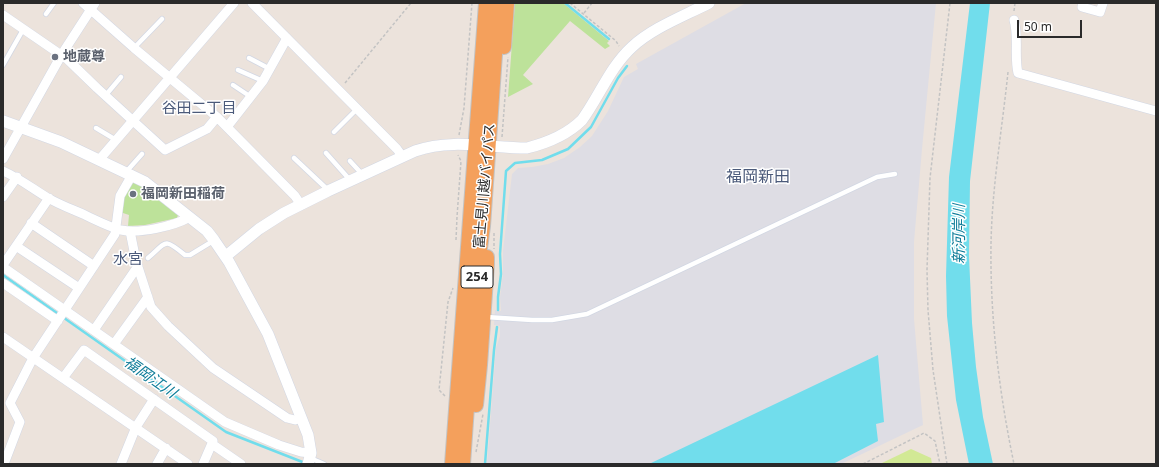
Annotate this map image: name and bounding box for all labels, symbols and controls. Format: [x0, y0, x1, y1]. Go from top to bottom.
scale bar [1019, 12, 1084, 38]
text: 50 m [1024, 18, 1052, 35]
place label: 地蔵尊 [63, 49, 105, 65]
marker: 地蔵尊 [50, 52, 60, 62]
district label: 谷田二丁目 [162, 100, 236, 118]
street label: 富士見川越バイパス [471, 123, 499, 249]
district label: 福岡新田 [726, 167, 790, 187]
place label: 福岡新田稲荷 [141, 186, 225, 202]
marker: 福岡新田稲荷 [128, 189, 138, 199]
water label: 新河岸川 [951, 204, 969, 264]
district label: 水宮 [113, 251, 143, 269]
road number: 254 [461, 266, 493, 288]
water label: 福岡江川 [120, 353, 180, 403]

